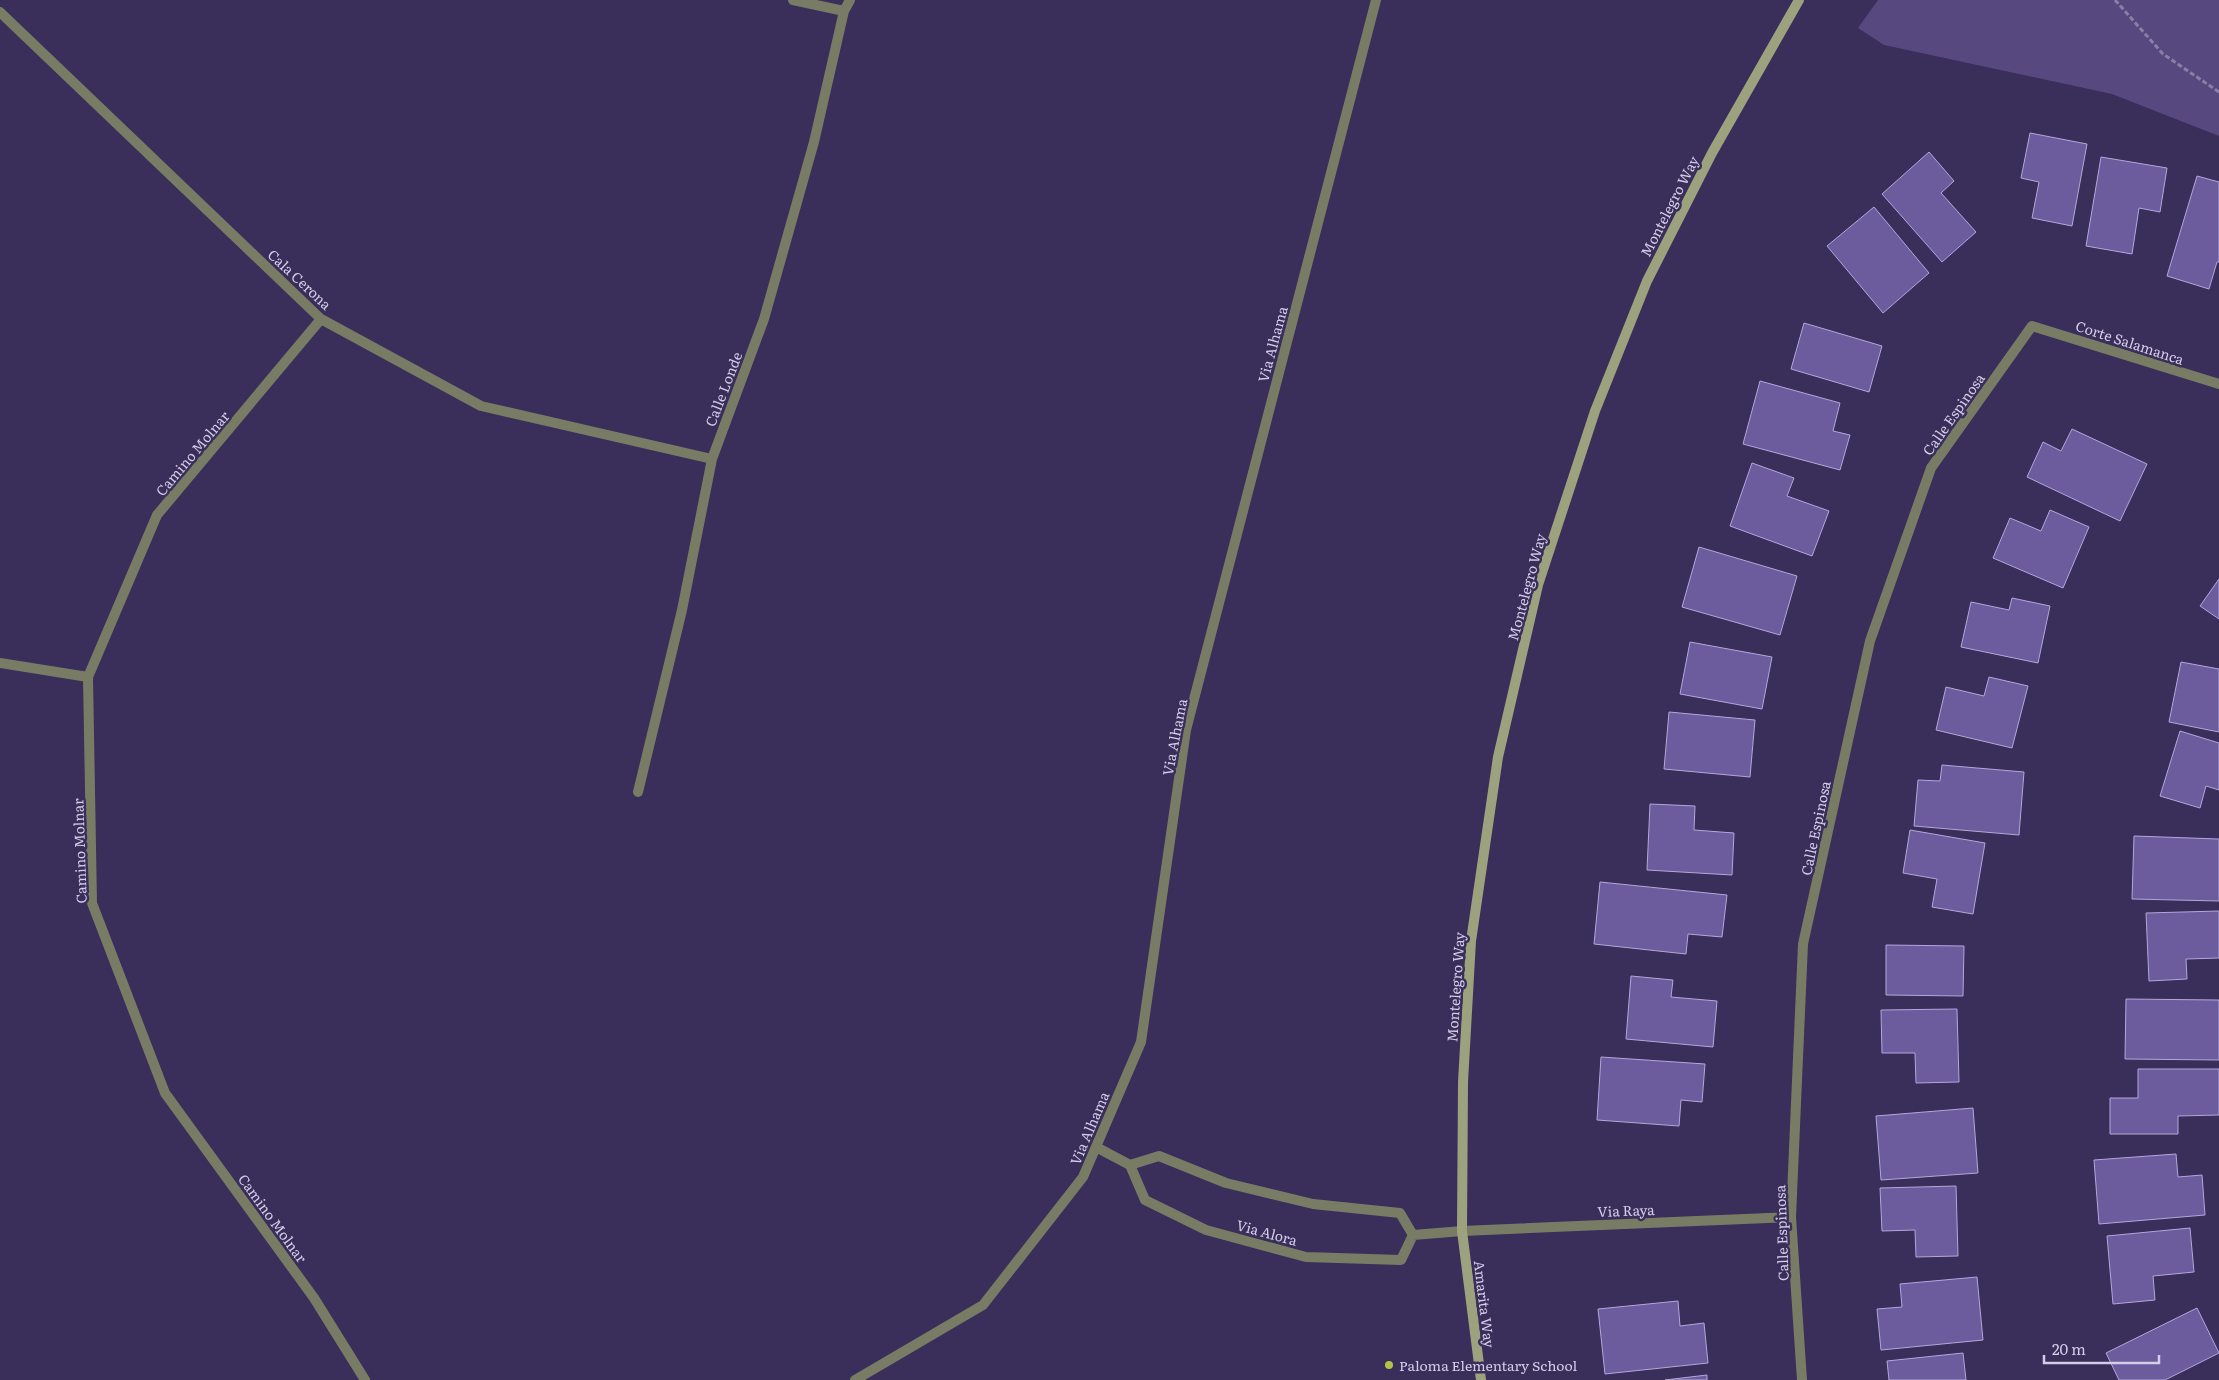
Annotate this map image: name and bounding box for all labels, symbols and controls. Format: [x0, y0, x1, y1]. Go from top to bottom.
street label: Montelegro Way [1635, 151, 1703, 260]
street label: Cala Cerona [264, 244, 337, 314]
street label: Via Alhama [1252, 303, 1292, 384]
street label: Corte Salamanca [2073, 315, 2187, 369]
street label: Calle Londe [700, 349, 746, 429]
street label: Calle Espinosa [1917, 369, 1989, 459]
street label: Camino Molnar [151, 406, 234, 500]
street label: Montelegro Way [1502, 530, 1550, 643]
street label: Via Alhama [1157, 696, 1191, 777]
street label: Calle Espinosa [1795, 778, 1835, 877]
street label: Camino Molnar [67, 798, 91, 904]
street label: Montelegro Way [1441, 930, 1469, 1043]
street label: Via Alhama [1065, 1088, 1114, 1168]
street label: Camino Molnar [234, 1170, 312, 1267]
street label: Calle Espinosa [1769, 1184, 1793, 1281]
street label: Via Raya [1597, 1199, 1655, 1221]
street label: Via Alora [1234, 1214, 1300, 1250]
street label: Amarita Way [1470, 1259, 1500, 1350]
scale bar [2044, 1332, 2159, 1364]
text: 20 m [2052, 1337, 2086, 1360]
place label: Paloma Elementary School [1399, 1355, 1578, 1375]
marker: Paloma Elementary School [1383, 1359, 1395, 1371]

